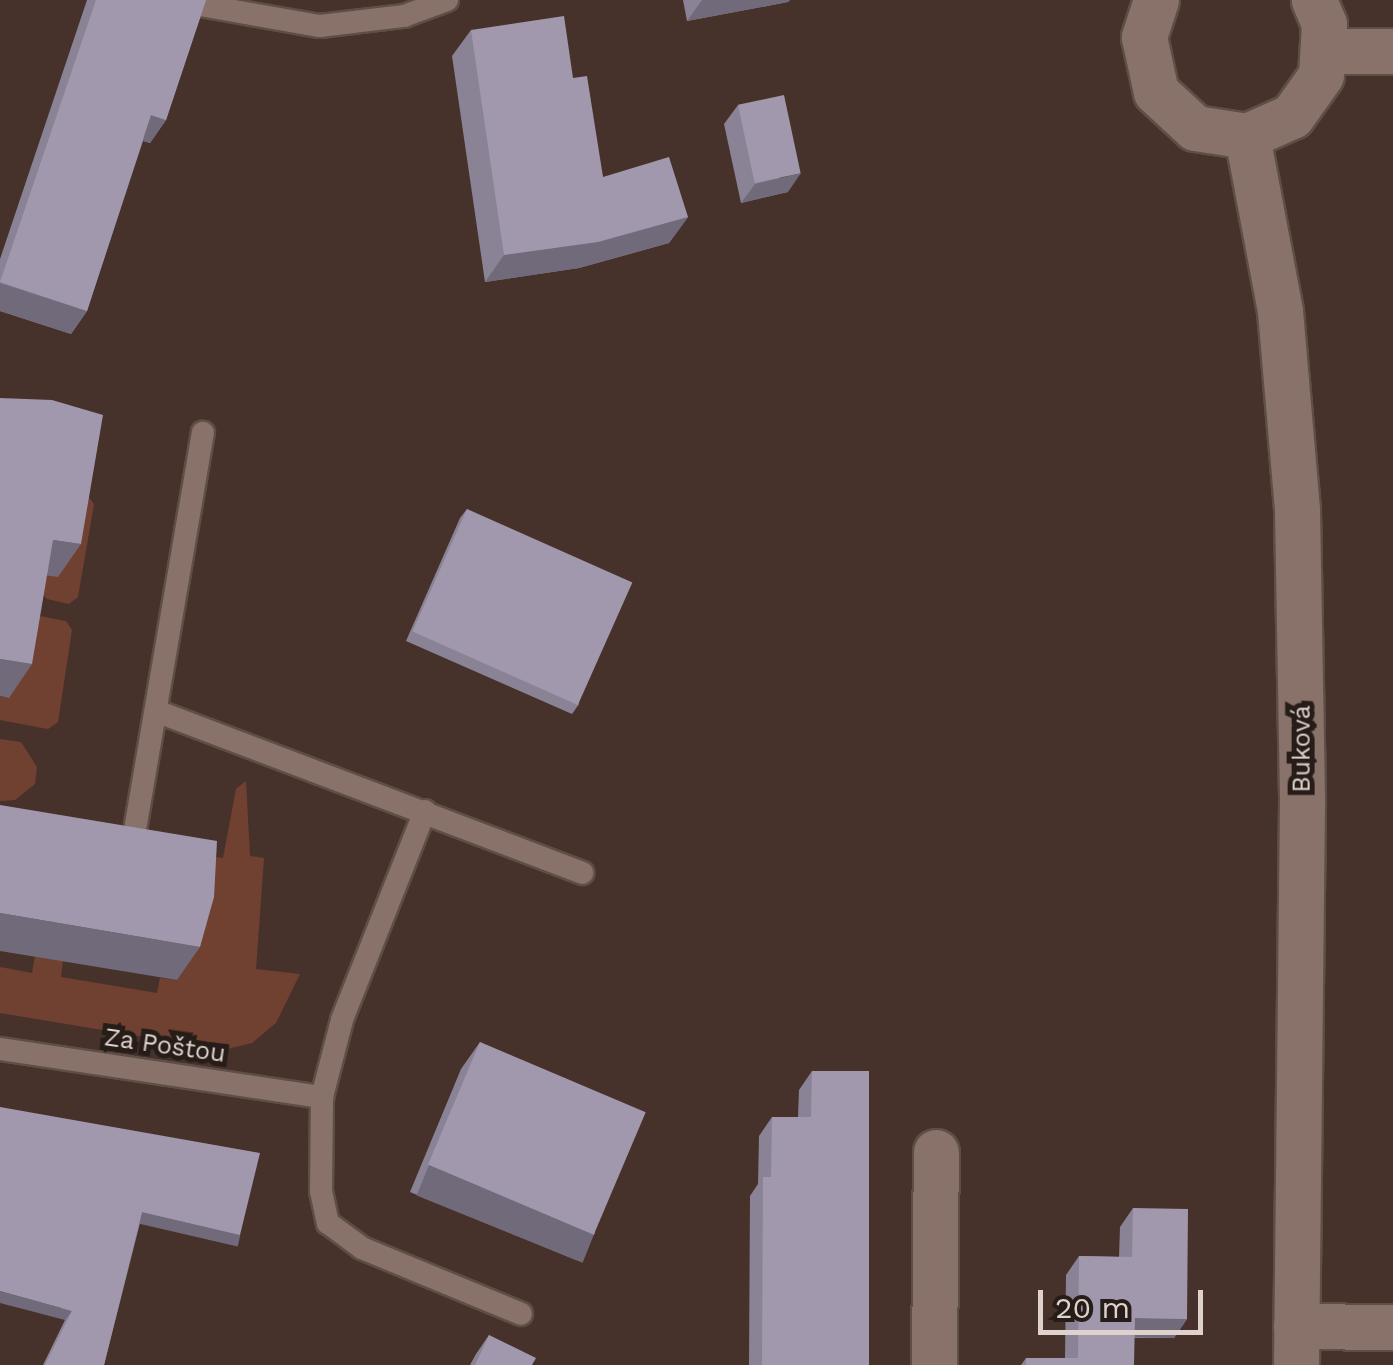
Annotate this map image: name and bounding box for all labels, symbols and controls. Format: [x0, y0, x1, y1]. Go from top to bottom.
street label: Buková [1287, 705, 1317, 793]
street label: Za Poštou [102, 1023, 228, 1069]
scale bar [1043, 1270, 1208, 1332]
text: 20 m [1055, 1290, 1130, 1325]

